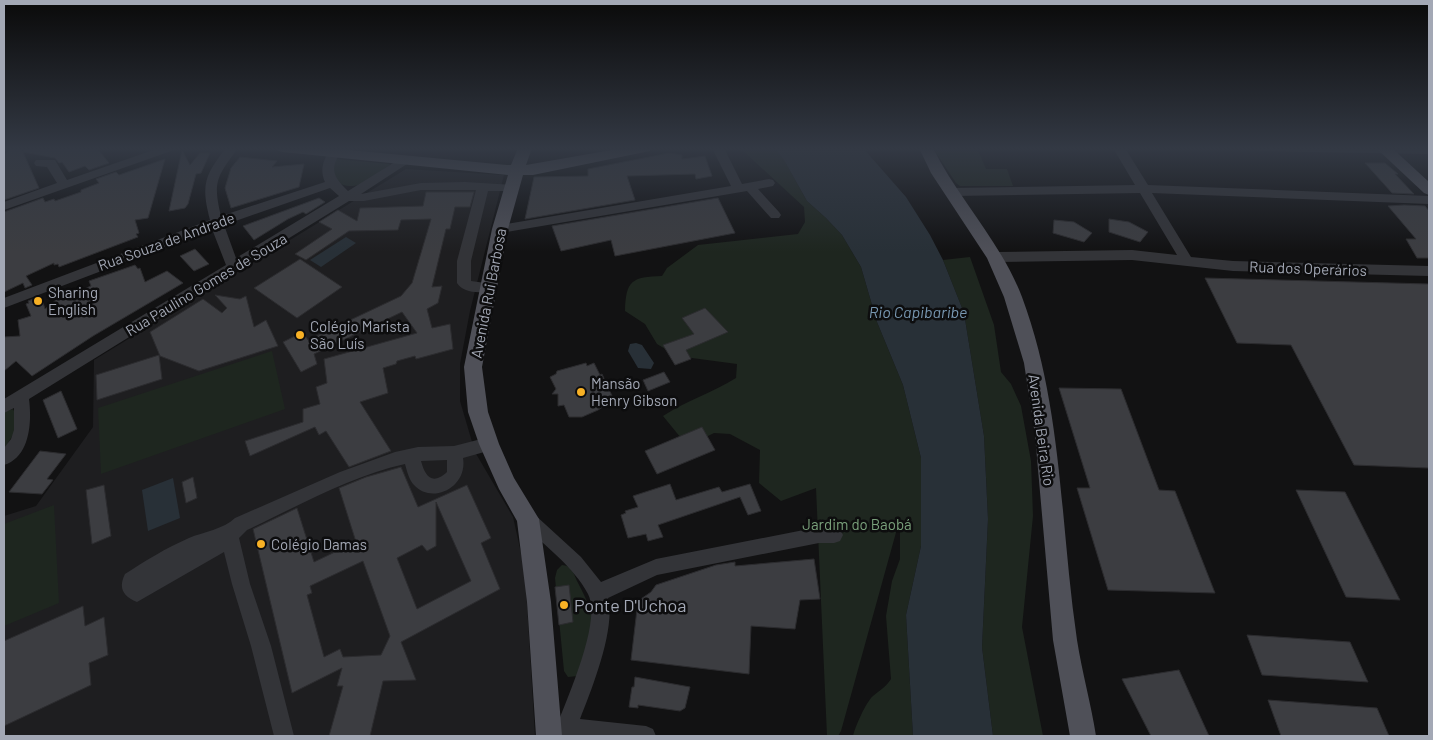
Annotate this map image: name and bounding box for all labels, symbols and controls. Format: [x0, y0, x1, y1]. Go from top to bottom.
street label: Rua Souza de Andrade [95, 208, 237, 274]
street label: Avenida Rui Barbosa [467, 227, 509, 359]
street label: Rua Paulino Gomes de Souza [122, 229, 290, 339]
street label: Rua dos Operários [1249, 257, 1367, 279]
place label: Sharing English [48, 283, 98, 318]
marker: Sharing English [32, 295, 44, 307]
water label: Rio Capibaribe [869, 302, 967, 321]
place label: Colégio Marista São Luís [310, 317, 410, 352]
marker: Colégio Marista São Luís [294, 329, 306, 341]
street label: Avenida Beira Rio [1025, 373, 1059, 487]
place label: Mansão Henry Gibson [591, 374, 677, 409]
marker: Mansão Henry Gibson [575, 386, 587, 398]
park label: Jardim do Baobá [802, 515, 912, 533]
place label: Colégio Damas [271, 535, 367, 553]
marker: Colégio Damas [255, 538, 267, 550]
place label: Ponte D'Uchoa [574, 594, 686, 616]
marker: Ponte D'Uchoa [558, 599, 570, 611]

